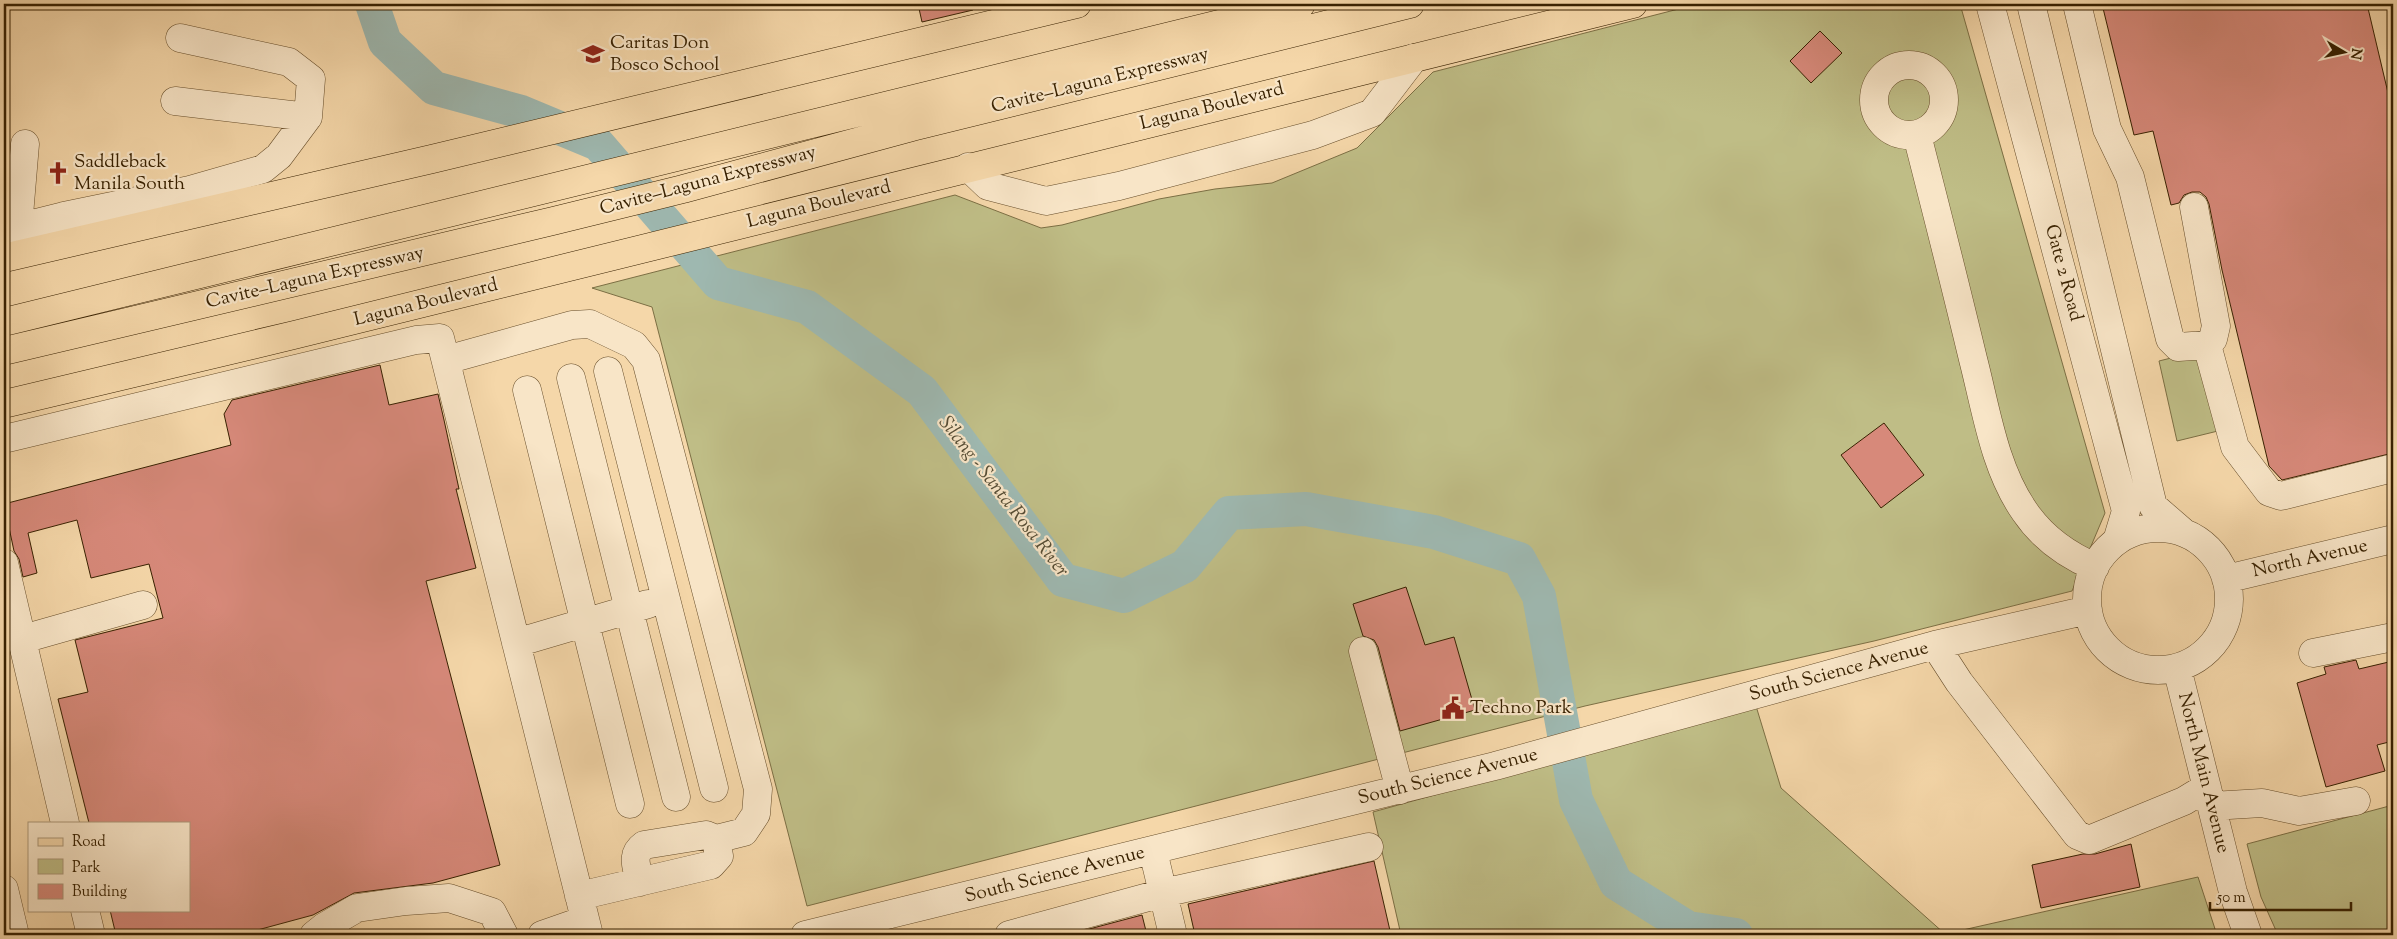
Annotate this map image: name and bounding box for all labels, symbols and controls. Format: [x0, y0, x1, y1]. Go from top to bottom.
north arrow [2320, 28, 2370, 78]
place label: Caritas Don Bosco School [610, 30, 720, 79]
school or university icon: Caritas Don Bosco School [580, 41, 606, 67]
street label: Cavite–Laguna Expressway [988, 41, 1212, 121]
text: N [2344, 47, 2366, 61]
street label: Laguna Boulevard [1137, 76, 1287, 138]
street label: Cavite–Laguna Expressway [597, 139, 820, 223]
place label: Saddleback Manila South [74, 149, 185, 198]
church icon: Saddleback Manila South [45, 160, 71, 186]
street label: Laguna Boulevard [744, 174, 894, 236]
street label: Gate 2 Road [2037, 222, 2089, 325]
street label: Cavite–Laguna Expressway [203, 240, 427, 316]
street label: Laguna Boulevard [351, 272, 501, 334]
water label: Silang - Santa Rosa River [931, 410, 1075, 584]
street label: North Avenue [2250, 533, 2370, 585]
street label: South Science Avenue [1746, 635, 1932, 709]
street label: North Main Avenue [2170, 690, 2236, 856]
public building icon: Techno Park [1440, 695, 1466, 721]
place label: Techno Park [1470, 695, 1573, 722]
street label: South Science Avenue [1355, 742, 1541, 812]
legend [28, 822, 190, 912]
text: Road [72, 832, 106, 853]
street label: South Science Avenue [962, 840, 1148, 910]
text: Park [72, 858, 101, 879]
scale bar [2210, 879, 2351, 911]
text: Building [72, 882, 127, 903]
text: 50 m [2216, 888, 2246, 909]

